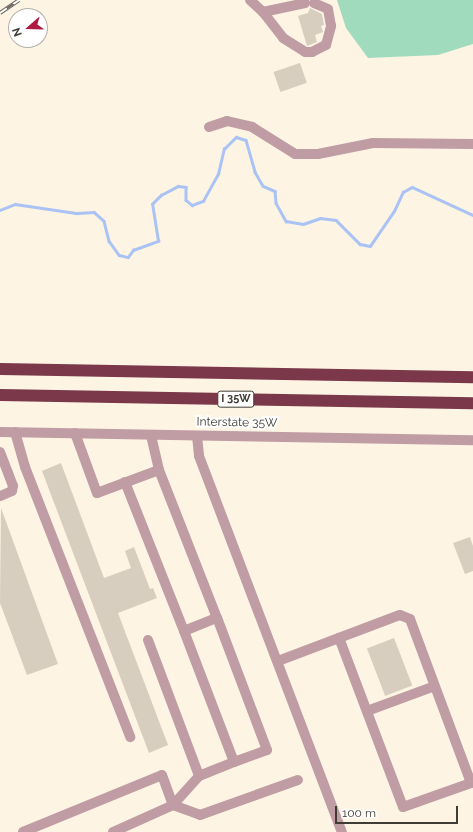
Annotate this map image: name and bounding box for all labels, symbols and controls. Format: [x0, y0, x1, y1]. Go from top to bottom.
north arrow [8, 8, 48, 48]
text: N [10, 26, 25, 38]
road number: I 35W [217, 390, 255, 408]
street label: Interstate 35W [197, 415, 277, 431]
scale bar [337, 798, 460, 824]
text: 100 m [342, 806, 376, 820]

